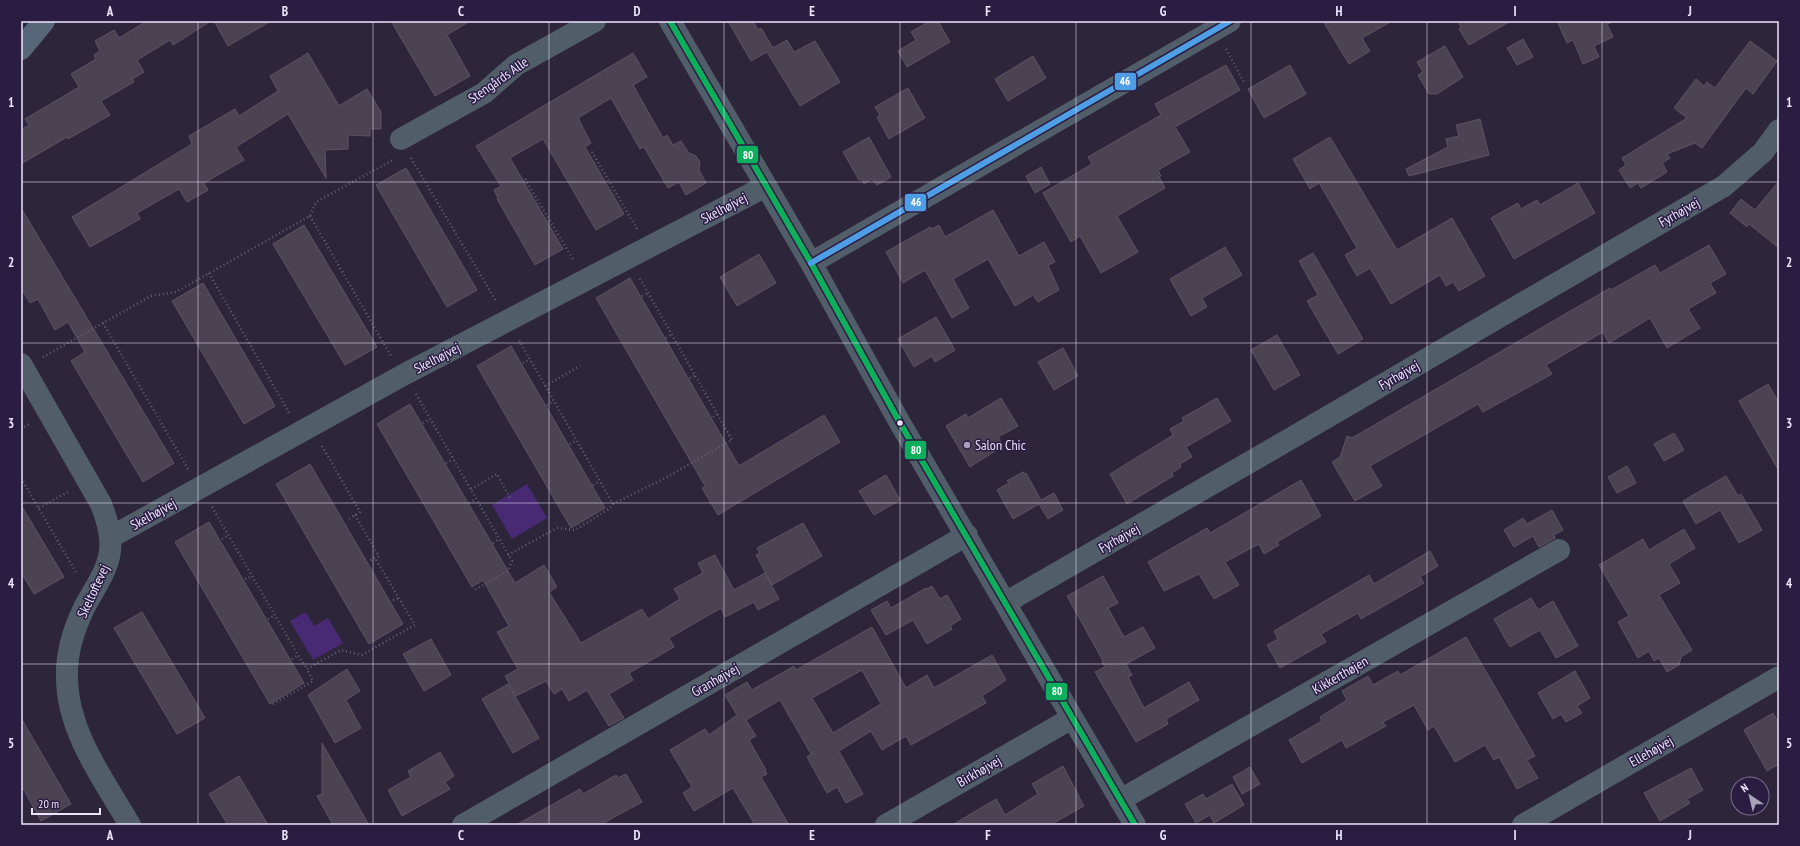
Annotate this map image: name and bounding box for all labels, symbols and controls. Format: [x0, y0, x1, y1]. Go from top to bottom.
text: A [106, 3, 114, 20]
text: B [282, 3, 288, 20]
text: C [458, 3, 464, 20]
text: D [634, 3, 641, 20]
text: E [809, 3, 815, 20]
text: F [985, 3, 991, 20]
text: G [1160, 3, 1167, 20]
text: H [1336, 3, 1343, 20]
text: I [1513, 3, 1517, 20]
text: J [1687, 3, 1692, 20]
street label: Stengårds Alle [464, 53, 532, 107]
line badge: 46 [1114, 72, 1137, 91]
text: 46 [1120, 74, 1130, 88]
text: 1 [8, 94, 14, 111]
text: 1 [1786, 94, 1792, 111]
line badge: 80 [736, 145, 759, 164]
text: 80 [743, 148, 753, 162]
street label: Skelhøjvej [698, 188, 750, 228]
line badge: 46 [904, 193, 927, 212]
street label: Fyrhøjvej [1655, 193, 1703, 231]
text: 46 [911, 195, 921, 209]
text: 2 [8, 254, 14, 271]
text: 2 [1786, 254, 1792, 271]
street label: Skelhøjvej [411, 338, 463, 378]
street label: Fyrhøjvej [1375, 356, 1423, 394]
text: 3 [8, 415, 14, 432]
text: 3 [1786, 415, 1792, 432]
unlabelled marker [895, 418, 905, 428]
place label: Salon Chic [975, 436, 1026, 454]
line badge: 80 [904, 440, 927, 460]
marker: Salon Chic [962, 440, 972, 450]
text: 80 [911, 443, 921, 457]
street label: Skelhøjvej [127, 494, 179, 534]
street label: Fyrhøjvej [1095, 519, 1143, 557]
street label: Skeltoftevej [73, 561, 113, 621]
text: 4 [8, 575, 15, 592]
text: 4 [1786, 575, 1793, 592]
street label: Kikkerthøjen [1309, 652, 1371, 698]
street label: Granhøjvej [688, 659, 742, 701]
line badge: 80 [1045, 682, 1068, 701]
text: 80 [1052, 684, 1062, 698]
street label: Ellehøjvej [1626, 731, 1676, 771]
text: 5 [8, 735, 14, 752]
text: 5 [1786, 735, 1792, 752]
street label: Birkhøjvej [954, 751, 1004, 791]
north arrow [1730, 776, 1770, 816]
text: N [1738, 780, 1751, 795]
scale bar [32, 790, 100, 816]
text: 20 m [38, 796, 59, 811]
text: A [106, 827, 114, 844]
text: B [282, 827, 288, 844]
text: C [458, 827, 464, 844]
text: D [634, 827, 641, 844]
text: E [809, 827, 815, 844]
text: F [985, 827, 991, 844]
text: G [1160, 827, 1167, 844]
text: H [1336, 827, 1343, 844]
text: I [1513, 827, 1517, 844]
text: J [1687, 827, 1692, 844]

